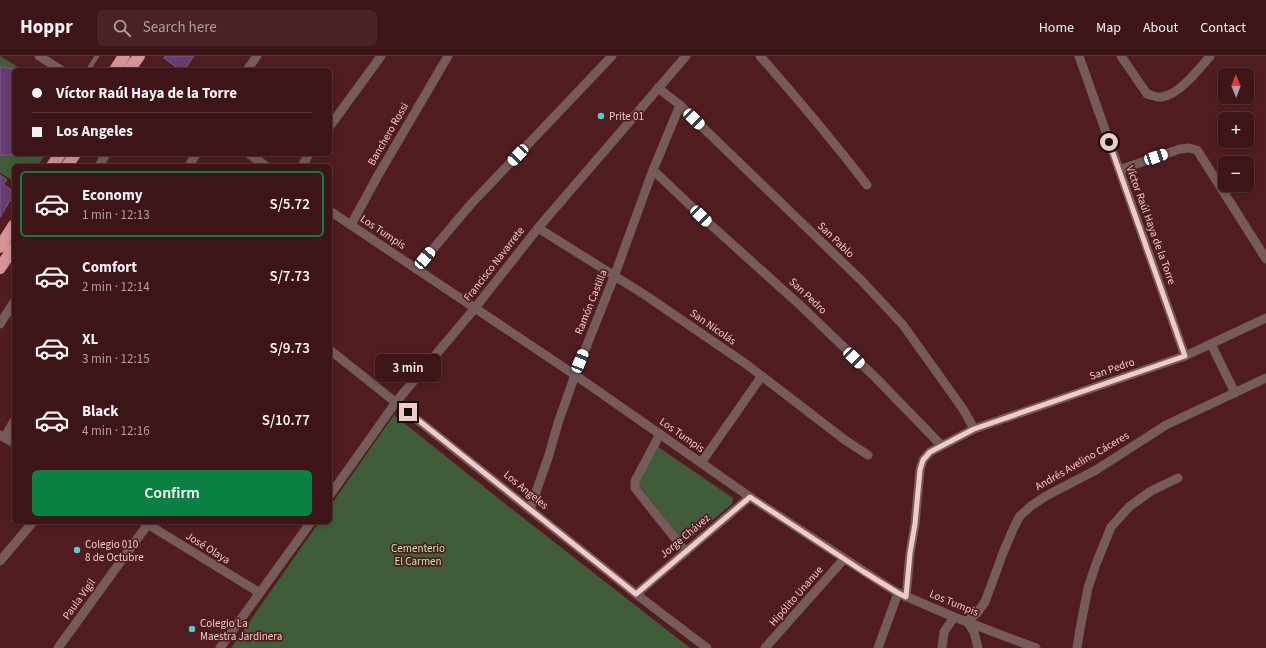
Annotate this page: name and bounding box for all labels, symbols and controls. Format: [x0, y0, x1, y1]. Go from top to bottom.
search box [97, 10, 377, 46]
text: Hoppr [20, 14, 73, 41]
icon: search [111, 17, 133, 39]
text: Search here [143, 17, 217, 38]
text: Home [1039, 18, 1074, 38]
text: Map [1096, 18, 1121, 38]
text: About [1143, 18, 1178, 38]
text: Contact [1200, 18, 1246, 38]
north arrow [1218, 68, 1254, 104]
map controls [1218, 68, 1254, 192]
text: Víctor Raúl Haya de la Torre [56, 83, 237, 104]
street label: Banchero Rossi [364, 100, 412, 168]
car [681, 106, 707, 132]
place label: Prite 01 [609, 109, 644, 124]
marker: Prite 01 [596, 111, 606, 121]
button: + [1218, 112, 1254, 148]
text: Los Angeles [56, 121, 133, 142]
route start [1100, 133, 1118, 151]
car [505, 142, 531, 168]
car [1143, 147, 1169, 167]
button: − [1218, 156, 1254, 192]
street label: Víctor Raúl Haya de la Torre [1122, 163, 1180, 287]
text: Economy [82, 185, 143, 206]
icon: car [34, 186, 70, 222]
text: S/5.72 [269, 194, 310, 215]
car [688, 203, 714, 229]
text: 1 min · 12:13 [82, 206, 150, 224]
street label: Los Tumpis [357, 211, 409, 253]
street label: San Pablo [814, 219, 858, 261]
street label: Francisco Navarrete [460, 223, 528, 304]
car [413, 245, 437, 271]
text: Comfort [82, 257, 137, 278]
icon: car [34, 258, 70, 294]
text: S/7.73 [269, 266, 310, 287]
street label: Ramón Castilla [571, 267, 611, 337]
street label: San Pedro [786, 275, 830, 317]
text: 2 min · 12:14 [82, 278, 150, 296]
street label: San Nicolás [687, 306, 739, 349]
text: XL [82, 329, 98, 350]
icon: car [34, 330, 70, 366]
text: S/9.73 [269, 338, 310, 359]
car [841, 345, 867, 371]
car [570, 348, 590, 374]
text: 3 min · 12:15 [82, 350, 150, 368]
callout: 3 min [375, 354, 441, 382]
street label: San Pedro [1087, 354, 1137, 384]
text: 3 min [393, 359, 423, 377]
text: Black [82, 401, 119, 422]
icon: car [34, 402, 70, 438]
route end [399, 403, 417, 421]
text: S/10.77 [262, 410, 310, 431]
street label: Los Tumpis [656, 414, 708, 456]
text: 4 min · 12:16 [82, 422, 150, 440]
street label: Andrés Avelino Cáceres [1032, 428, 1132, 494]
street label: Los Angeles [500, 467, 552, 513]
button: Confirm [32, 470, 312, 516]
street label: Jorge Chávez [657, 510, 713, 561]
street label: José Olaya [183, 528, 233, 568]
place label: Colegio 010 8 de Octubre [85, 537, 144, 565]
park label: Cementerio El Carmen [391, 541, 445, 569]
marker: Colegio 010 8 de Octubre [72, 545, 82, 555]
street label: Hipólito Unanue [766, 562, 827, 629]
street label: Paula Vigil [59, 575, 99, 623]
street label: Los Tumpis [927, 586, 981, 620]
place label: Colegio La Maestra Jardinera [200, 616, 282, 644]
marker: Colegio La Maestra Jardinera [187, 624, 197, 634]

